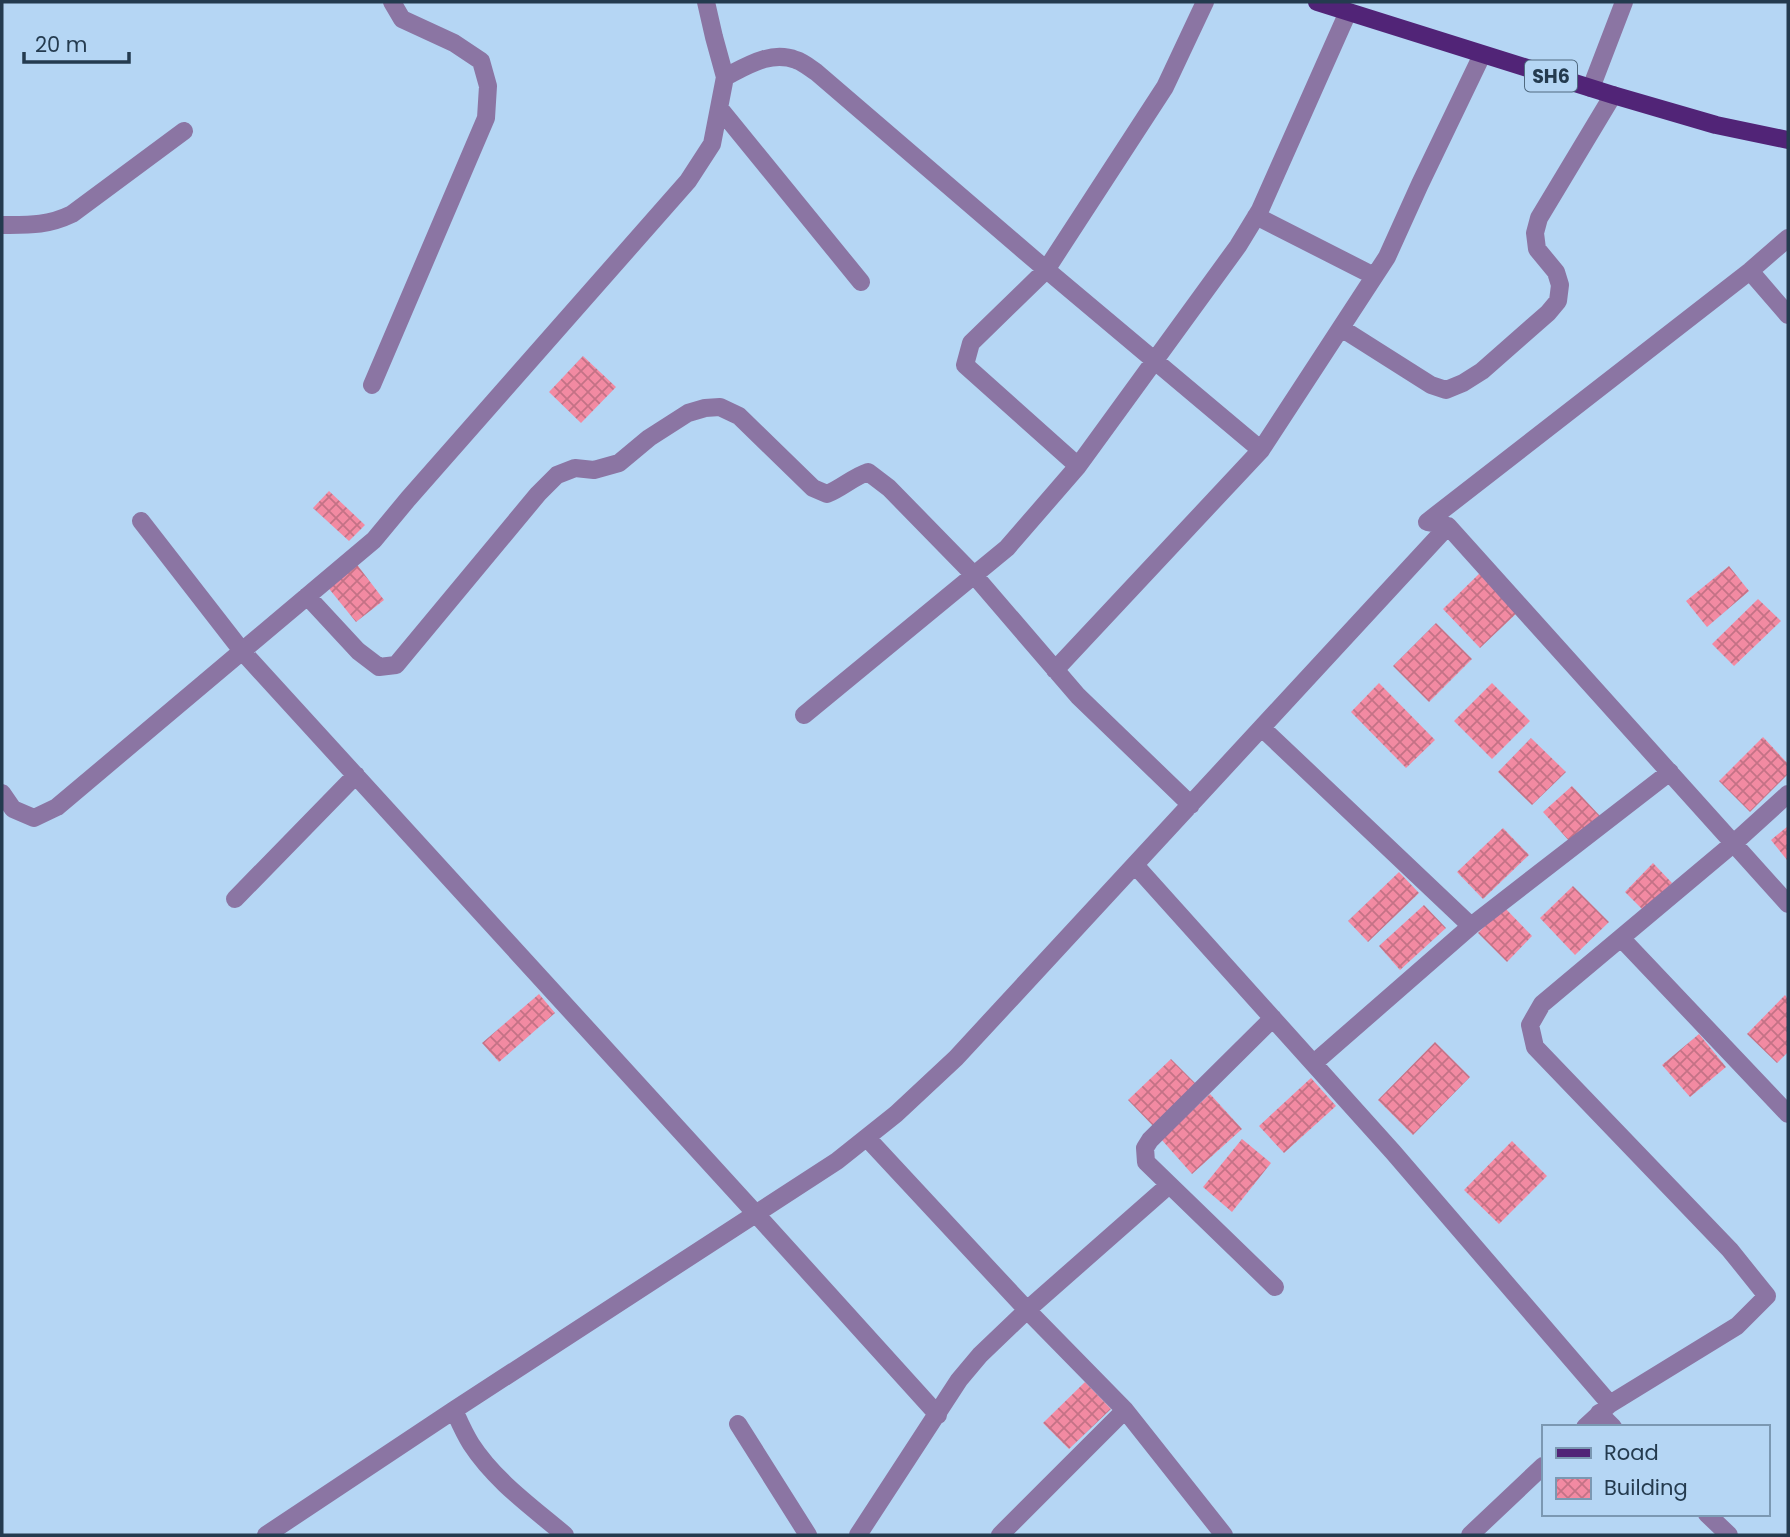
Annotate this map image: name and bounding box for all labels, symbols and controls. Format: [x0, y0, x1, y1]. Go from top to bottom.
scale bar [24, 21, 130, 65]
text: 20 m [35, 30, 88, 59]
road number: SH6 [1525, 60, 1577, 92]
legend [1542, 1425, 1769, 1516]
text: Road [1604, 1438, 1659, 1467]
text: Building [1604, 1473, 1688, 1502]

